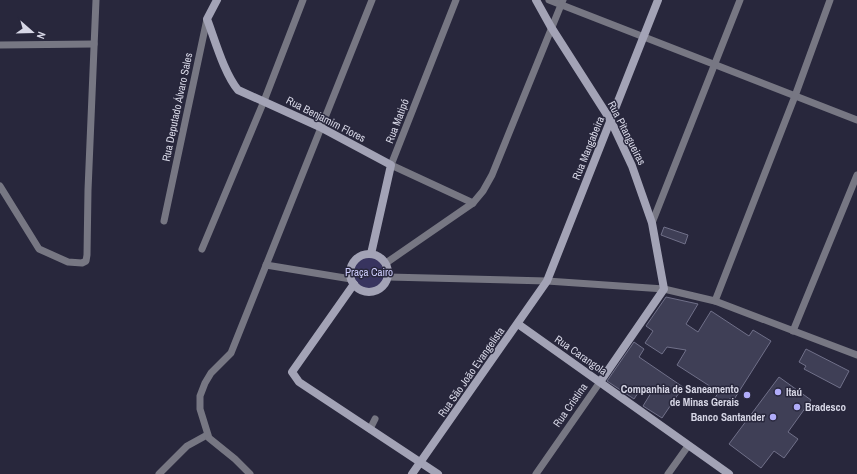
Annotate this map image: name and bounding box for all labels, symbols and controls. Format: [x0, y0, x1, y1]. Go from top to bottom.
north arrow [12, 12, 52, 52]
text: N [34, 30, 49, 41]
street label: Rua Deputado Álvaro Sales [159, 51, 195, 163]
street label: Rua Benjamim Flores [284, 93, 368, 145]
street label: Rua Matipó [382, 97, 412, 145]
street label: Rua Pitangueiras [605, 99, 649, 168]
street label: Rua Mangabeira [569, 114, 607, 182]
park label: Praça Cairo [345, 265, 393, 279]
street label: Rua São João Evangelista [435, 324, 507, 420]
street label: Rua Carangola [552, 332, 610, 378]
street label: Rua Cristina [550, 380, 590, 430]
place label: Companhia de Saneamento de Minas Gerais [621, 382, 739, 409]
place label: Itaú [786, 385, 802, 399]
marker: Itaú [773, 387, 783, 397]
marker: Companhia de Saneamento de Minas Gerais [742, 390, 752, 400]
place label: Bradesco [805, 400, 847, 414]
marker: Bradesco [792, 402, 802, 412]
place label: Banco Santander [691, 410, 765, 424]
marker: Banco Santander [768, 412, 778, 422]

